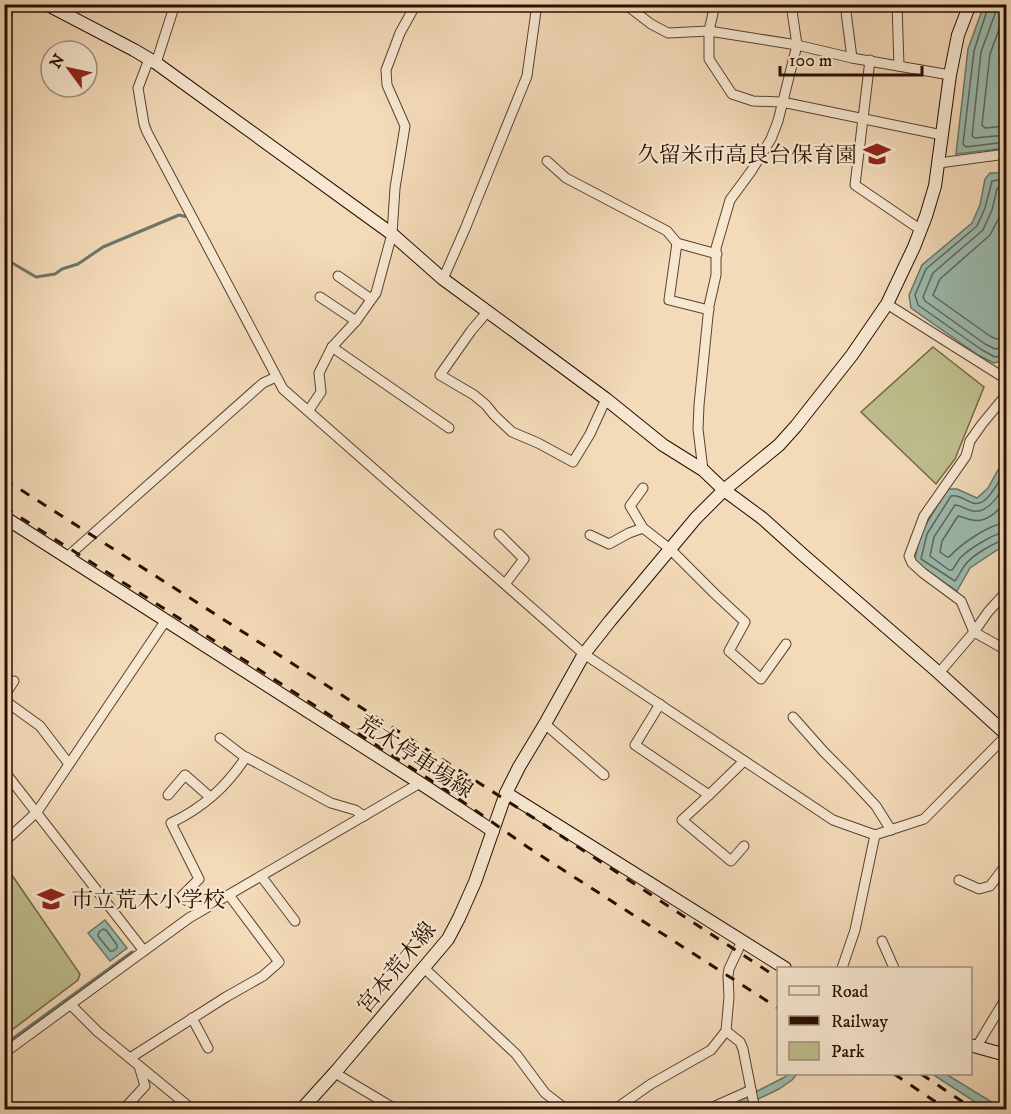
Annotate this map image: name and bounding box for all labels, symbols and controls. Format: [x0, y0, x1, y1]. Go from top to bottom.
north arrow [39, 39, 99, 99]
scale bar [780, 39, 922, 77]
text: N [45, 50, 69, 72]
text: 100 m [789, 50, 832, 72]
school or university icon: 久留米市高良台保育園 [862, 139, 892, 169]
place label: 久留米市高良台保育園 [637, 142, 857, 169]
street label: 荒木停車場線 [352, 710, 478, 805]
school or university icon: 市立荒木小学校 [36, 884, 66, 914]
place label: 市立荒木小学校 [71, 887, 225, 914]
street label: 宮本荒木線 [352, 917, 442, 1019]
legend [777, 967, 972, 1075]
text: Road [831, 981, 868, 1003]
text: Railway [831, 1011, 889, 1033]
text: Park [831, 1041, 865, 1063]

